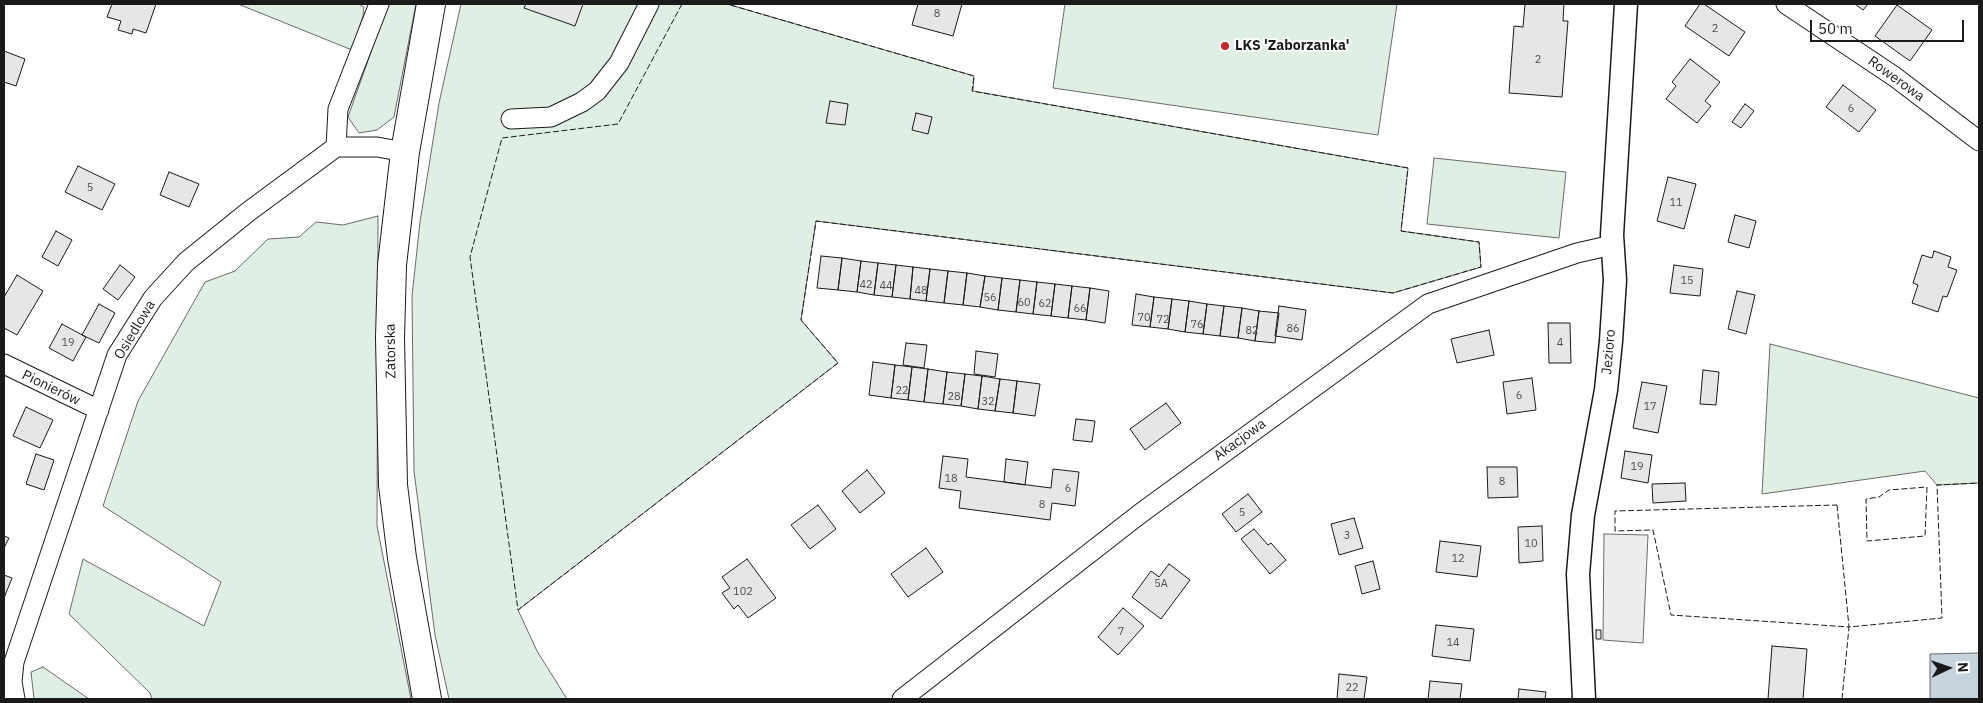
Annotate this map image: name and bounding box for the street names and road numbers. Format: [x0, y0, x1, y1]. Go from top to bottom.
street label: Rowerowa [1864, 53, 1928, 105]
street label: Osiedlowa [111, 298, 159, 362]
street label: Zatorska [382, 323, 400, 379]
street label: Jezioro [1599, 329, 1619, 375]
street label: Pionierów [19, 367, 83, 409]
street label: Akacjowa [1211, 416, 1269, 464]

